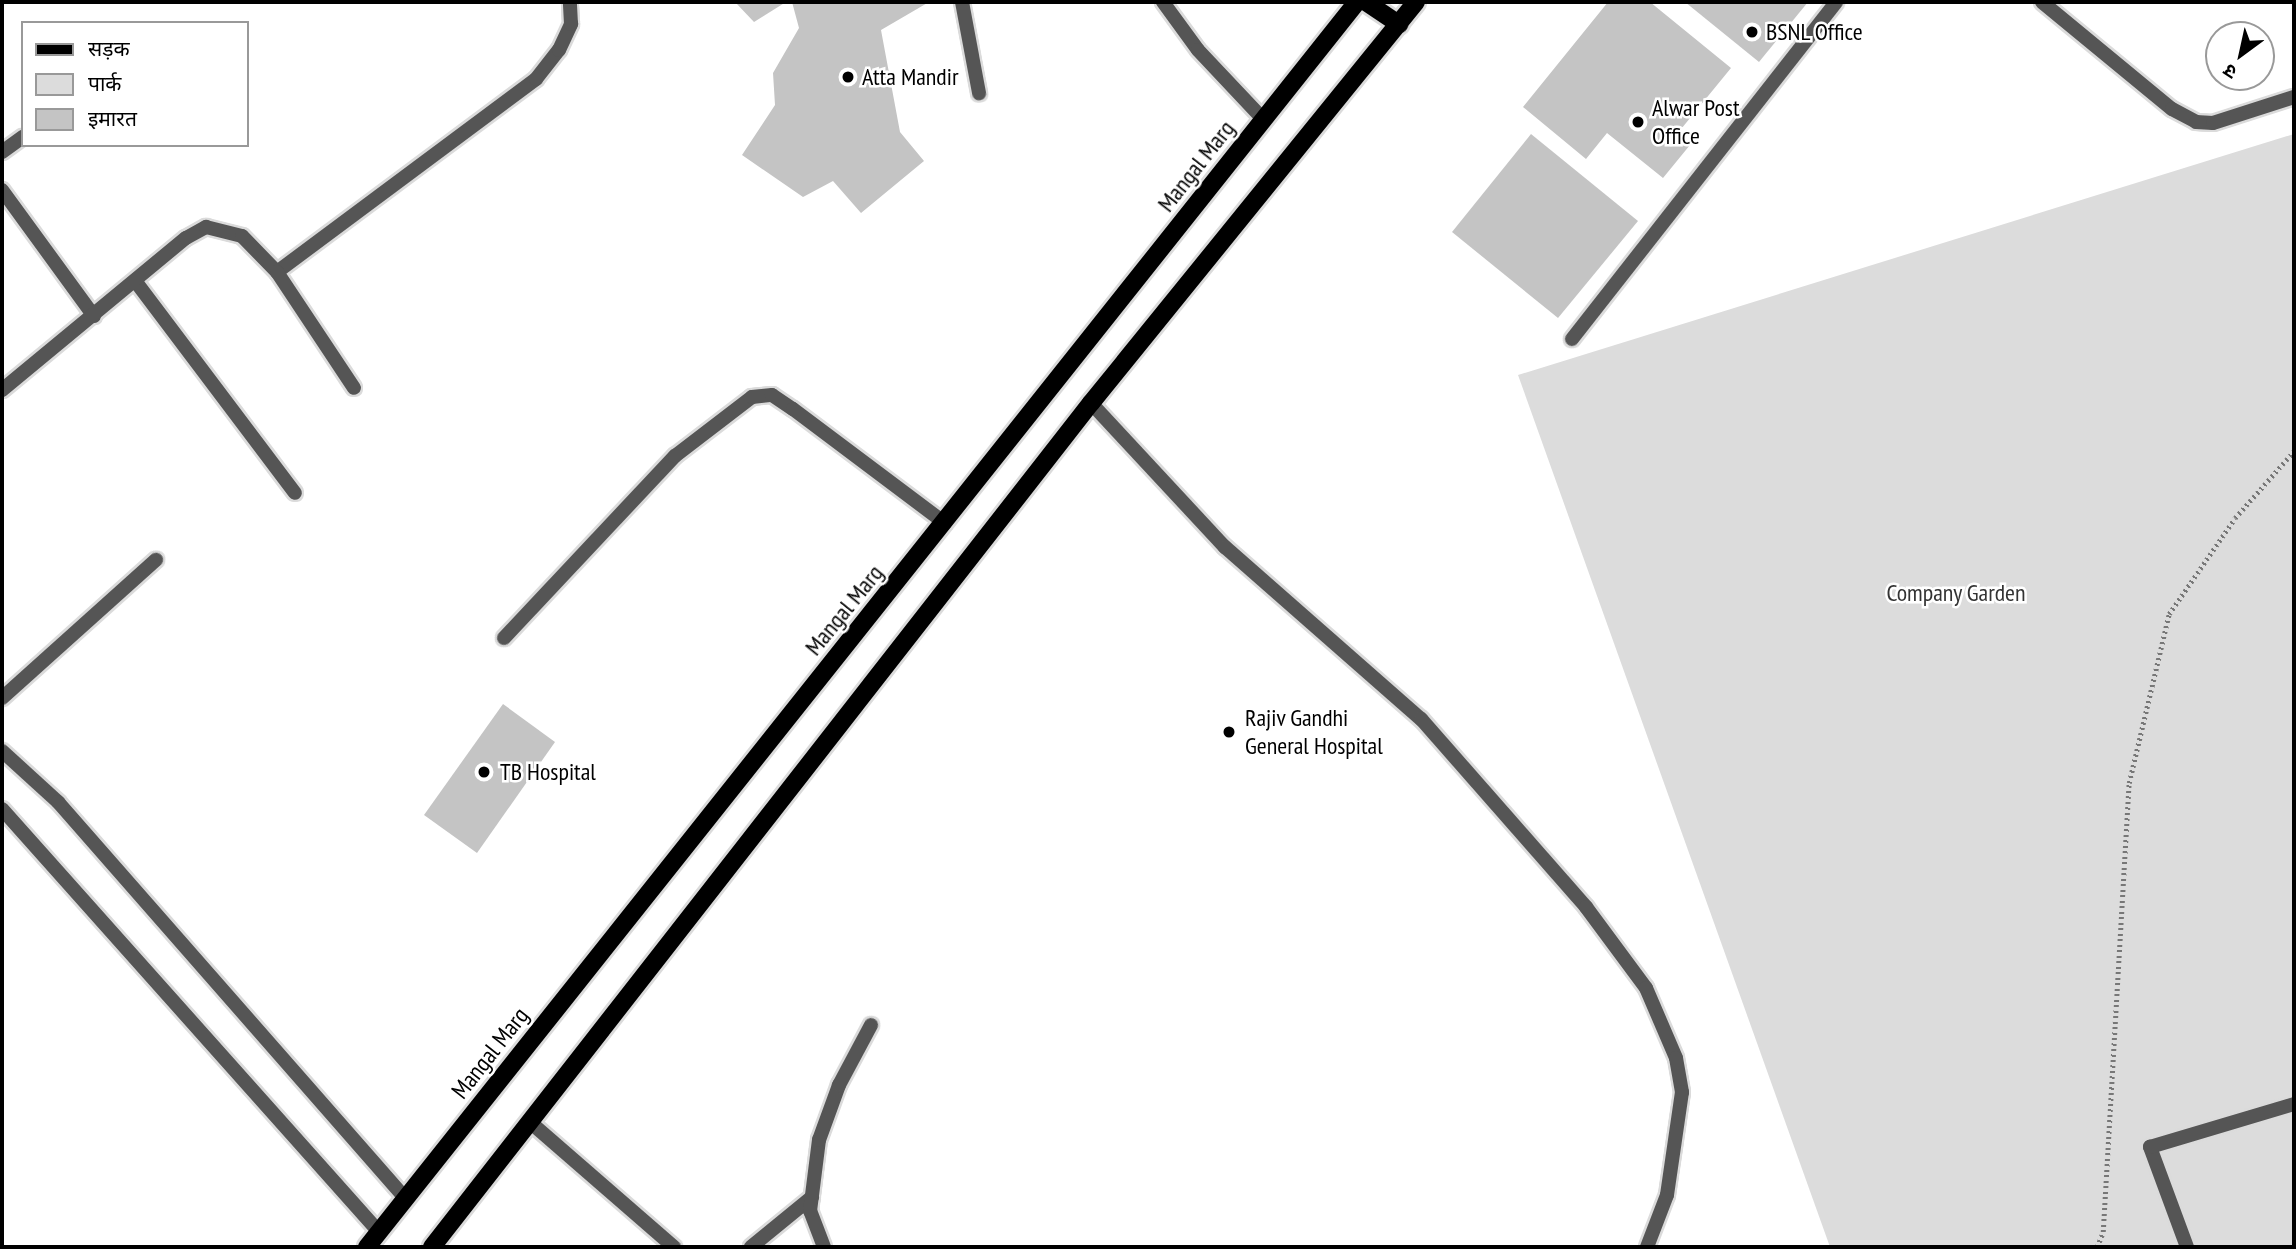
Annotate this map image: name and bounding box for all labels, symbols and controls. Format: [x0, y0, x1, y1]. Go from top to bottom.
place label: BSNL Office [1766, 18, 1863, 46]
legend [21, 21, 248, 147]
north arrow [2205, 21, 2275, 91]
marker: BSNL Office [1744, 24, 1760, 40]
text: सड़क [88, 35, 130, 62]
text: उ [2218, 59, 2241, 85]
place label: Atta Mandir [862, 63, 959, 91]
marker: Atta Mandir [840, 69, 856, 85]
text: पार्क [88, 70, 122, 97]
place label: Alwar Post Office [1652, 94, 1740, 150]
text: इमारत [88, 105, 137, 132]
marker: Alwar Post Office [1630, 114, 1646, 130]
street label: Mangal Marg [1151, 115, 1241, 217]
street label: Mangal Marg [799, 559, 889, 661]
park label: Company Garden [1886, 579, 2026, 607]
place label: Rajiv Gandhi General Hospital [1245, 704, 1383, 760]
marker: Rajiv Gandhi General Hospital [1219, 722, 1239, 742]
place label: TB Hospital [500, 758, 596, 786]
marker: TB Hospital [474, 762, 494, 782]
street label: Mangal Marg [445, 1002, 535, 1104]

